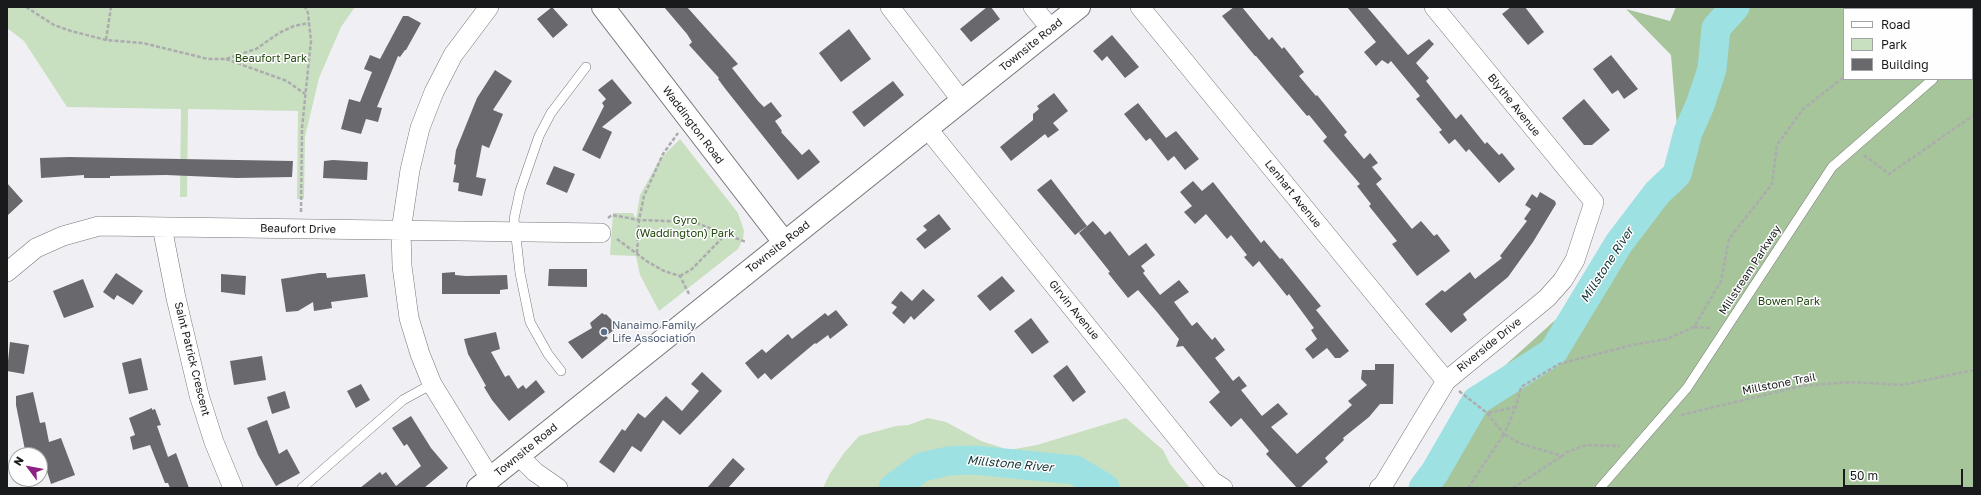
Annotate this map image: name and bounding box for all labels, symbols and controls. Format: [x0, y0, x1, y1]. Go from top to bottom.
legend [1843, 8, 1973, 80]
street label: Townsite Road [997, 16, 1065, 74]
text: Road [1881, 17, 1910, 32]
text: Park [1881, 37, 1907, 52]
park label: Beaufort Park [235, 52, 307, 66]
text: Building [1881, 57, 1929, 72]
street label: Blythe Avenue [1485, 71, 1543, 139]
street label: Waddington Road [660, 84, 726, 166]
street label: Lenhart Avenue [1262, 158, 1324, 230]
park label: Gyro (Waddington) Park [635, 214, 735, 240]
street label: Townsite Road [743, 218, 813, 276]
street label: Beaufort Drive [260, 222, 336, 236]
street label: Millstream Parkway [1716, 223, 1784, 317]
water label: Millstone River [1577, 225, 1637, 305]
street label: Girvin Avenue [1046, 278, 1102, 342]
park label: Bowen Park [1758, 295, 1820, 309]
street label: Saint Patrick Crescent [171, 301, 213, 417]
street label: Riverside Drive [1454, 315, 1524, 375]
place label: Nanaimo Family Life Association [612, 319, 696, 345]
marker: Nanaimo Family Life Association [599, 327, 609, 337]
street label: Millstone Trail [1741, 370, 1817, 398]
street label: Townsite Road [492, 421, 560, 479]
north arrow [8, 447, 48, 487]
water label: Millstone River [966, 453, 1054, 475]
text: N [11, 454, 26, 468]
scale bar [1845, 461, 1965, 487]
text: 50 m [1850, 468, 1878, 483]

